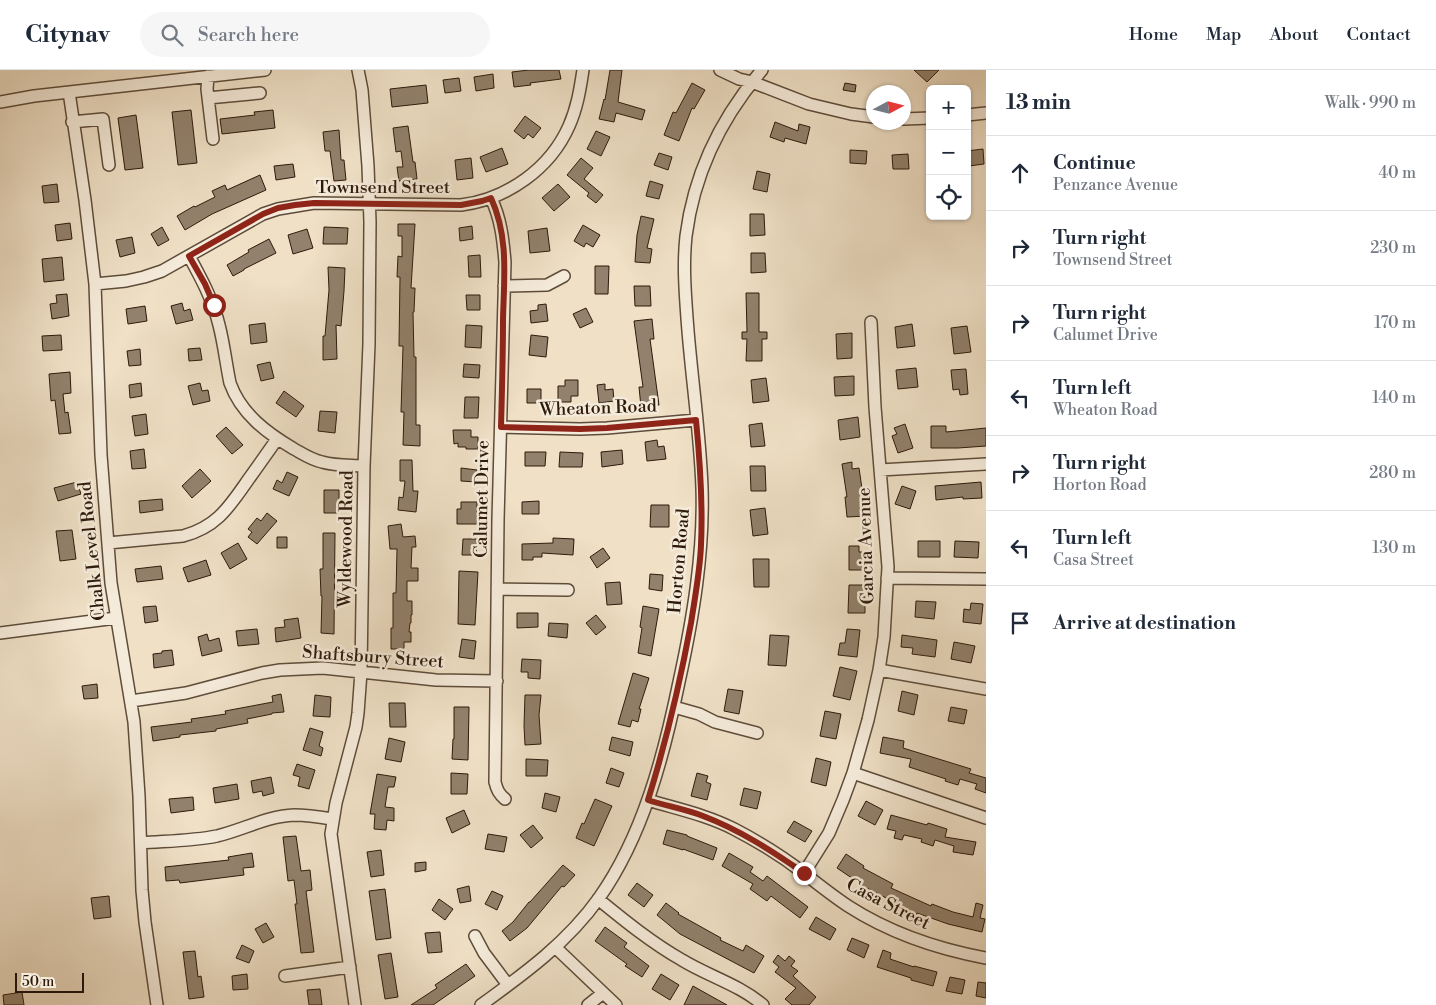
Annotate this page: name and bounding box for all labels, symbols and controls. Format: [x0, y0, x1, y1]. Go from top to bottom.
search box [140, 12, 490, 57]
text: Citynav [25, 20, 110, 50]
icon: search [158, 21, 186, 49]
text: Search here [198, 23, 299, 47]
text: Home [1129, 23, 1178, 46]
text: Map [1206, 23, 1242, 46]
text: About [1270, 23, 1319, 46]
text: Contact [1347, 23, 1411, 46]
north arrow [866, 85, 911, 130]
map controls [926, 85, 971, 220]
button: + [926, 85, 971, 130]
text: 13 min [1006, 90, 1071, 116]
text: Walk · 990 m [1325, 93, 1416, 113]
button: − [926, 130, 971, 175]
text: Continue [1053, 151, 1136, 175]
icon: ahead [1006, 159, 1034, 187]
text: 40 m [1379, 163, 1416, 183]
button: locate [926, 175, 971, 220]
text: Penzance Avenue [1053, 175, 1178, 195]
street label: Townsend Street [316, 176, 451, 199]
text: Turn right [1053, 226, 1146, 250]
icon: right [1006, 234, 1034, 262]
text: 230 m [1370, 238, 1416, 258]
text: Townsend Street [1053, 250, 1173, 270]
route start [203, 294, 226, 317]
text: Turn right [1053, 301, 1146, 325]
icon: right [1006, 309, 1034, 337]
text: 170 m [1374, 313, 1416, 333]
text: Calumet Drive [1053, 325, 1158, 345]
text: Turn left [1053, 376, 1132, 400]
icon: left [1006, 384, 1034, 412]
text: 140 m [1372, 388, 1416, 408]
street label: Wheaton Road [538, 394, 658, 422]
text: Wheaton Road [1053, 400, 1158, 420]
street label: Calumet Drive [469, 440, 495, 558]
text: Turn right [1053, 451, 1146, 475]
icon: right [1006, 459, 1034, 487]
text: 280 m [1369, 463, 1416, 483]
street label: Wyldewood Road [333, 469, 359, 609]
text: Horton Road [1053, 475, 1147, 495]
street label: Chalk Level Road [73, 479, 111, 622]
street label: Garcia Avenue [852, 487, 880, 605]
street label: Horton Road [663, 507, 695, 614]
text: Turn left [1053, 526, 1132, 550]
icon: left [1006, 534, 1034, 562]
text: 130 m [1372, 538, 1416, 558]
text: Casa Street [1053, 550, 1134, 570]
icon: arrive [1006, 609, 1034, 637]
text: Arrive at destination [1053, 611, 1236, 635]
street label: Shaftsbury Street [301, 641, 445, 673]
route end [793, 862, 816, 885]
street label: Casa Street [842, 873, 934, 935]
scale bar [15, 970, 84, 993]
text: 50 m [22, 973, 54, 991]

